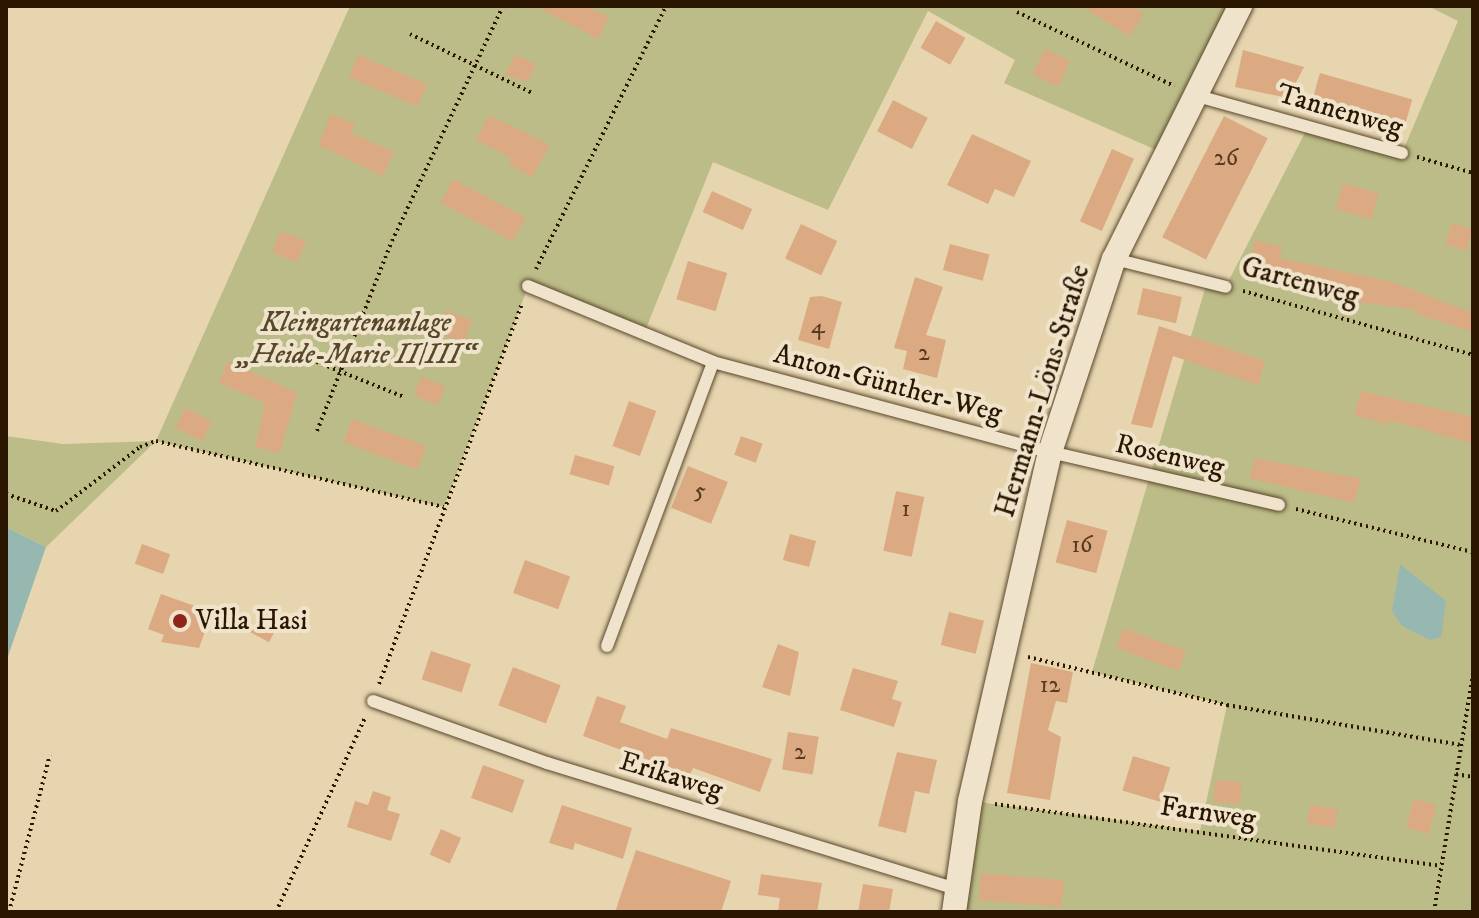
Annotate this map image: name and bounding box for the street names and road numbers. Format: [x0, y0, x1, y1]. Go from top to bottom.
street label: Tannenweg [1273, 77, 1407, 145]
street label: Gartenweg [1238, 250, 1362, 314]
street label: Hermann-Löns-Straße [989, 261, 1097, 521]
street label: Anton-Günther-Weg [770, 337, 1006, 431]
street label: Rosenweg [1112, 427, 1228, 485]
street label: Erikaweg [615, 744, 727, 808]
street label: Farnweg [1158, 790, 1258, 836]

